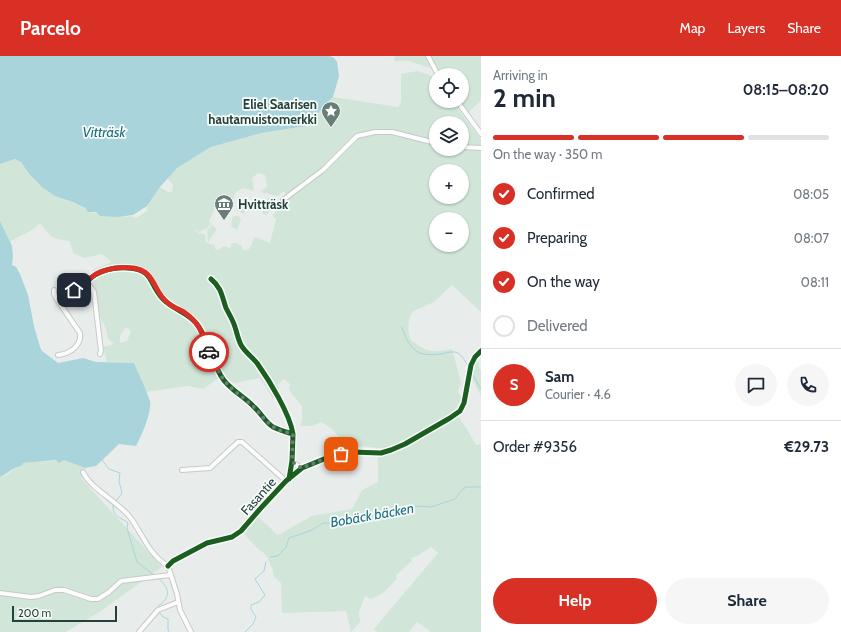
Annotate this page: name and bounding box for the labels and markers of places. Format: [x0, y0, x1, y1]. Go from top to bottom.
place label: Eliel Saarisen hautamuistomerkki [208, 96, 317, 127]
place icon: Eliel Saarisen hautamuistomerkki [320, 100, 342, 128]
museum icon: Hvitträsk [213, 193, 235, 221]
place label: Hvitträsk [238, 196, 289, 212]
pin [57, 273, 91, 307]
pin [324, 437, 358, 471]

